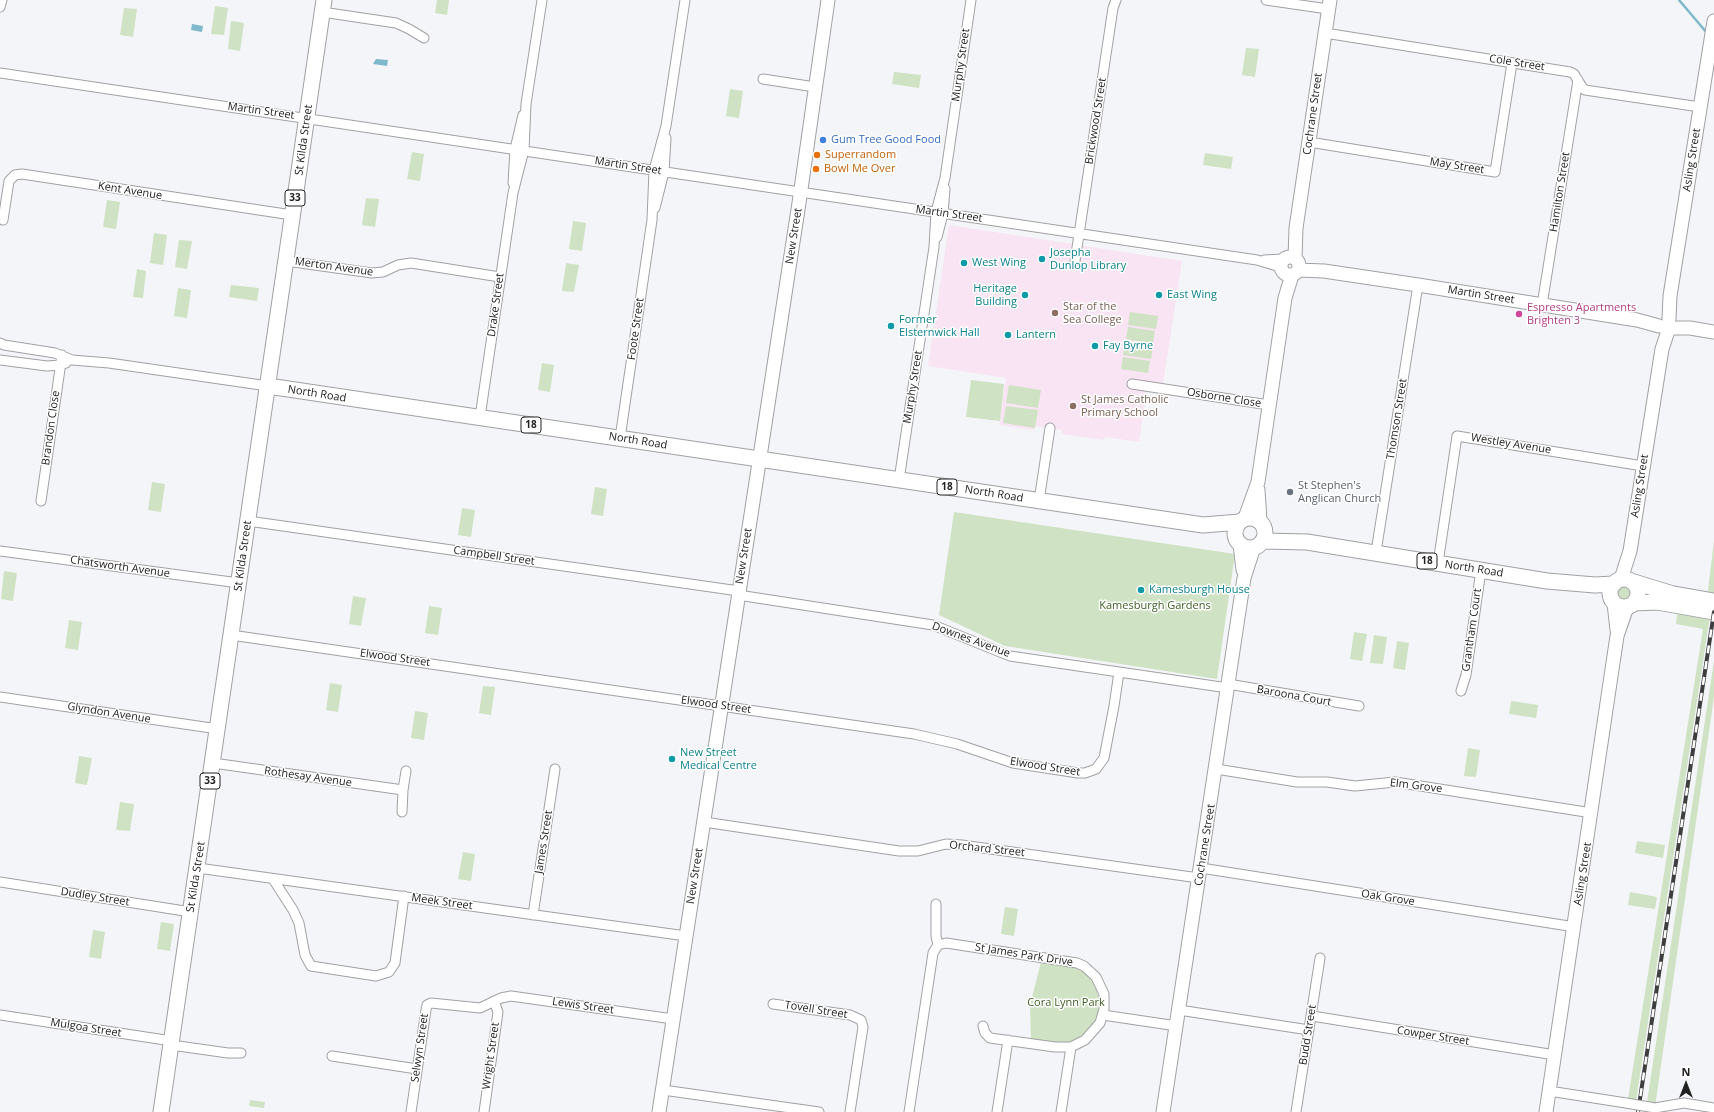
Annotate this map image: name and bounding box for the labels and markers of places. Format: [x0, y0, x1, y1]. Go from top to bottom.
place label: Gum Tree Good Food [831, 133, 941, 147]
marker: Gum Tree Good Food [818, 135, 828, 145]
place label: Superrandom [825, 148, 896, 162]
marker: Superrandom [812, 150, 822, 160]
place label: Bowl Me Over [824, 162, 896, 176]
marker: Bowl Me Over [811, 164, 821, 174]
place label: Josepha Dunlop Library [1050, 246, 1126, 272]
marker: Josepha Dunlop Library [1037, 254, 1047, 264]
place label: West Wing [972, 256, 1026, 270]
marker: West Wing [959, 258, 969, 268]
place label: Heritage Building [973, 282, 1017, 308]
place label: East Wing [1167, 288, 1217, 302]
marker: Heritage Building [1020, 290, 1030, 300]
marker: East Wing [1154, 290, 1164, 300]
place label: Star of the Sea College [1063, 300, 1122, 326]
place label: Espresso Apartments Brighten 3 [1527, 301, 1636, 327]
marker: Star of the Sea College [1050, 308, 1060, 318]
marker: Espresso Apartments Brighten 3 [1514, 309, 1524, 319]
place label: Former Elsternwick Hall [899, 313, 979, 339]
marker: Former Elsternwick Hall [886, 321, 896, 331]
place label: Lantern [1016, 328, 1056, 342]
marker: Lantern [1003, 330, 1013, 340]
place label: Fay Byrne [1103, 339, 1153, 353]
marker: Fay Byrne [1090, 341, 1100, 351]
place label: St James Catholic Primary School [1081, 393, 1168, 419]
marker: St James Catholic Primary School [1068, 401, 1078, 411]
place label: St Stephen's Anglican Church [1298, 479, 1381, 505]
marker: St Stephen's Anglican Church [1285, 487, 1295, 497]
place label: Kamesburgh House [1149, 583, 1250, 597]
marker: Kamesburgh House [1136, 585, 1146, 595]
place label: New Street Medical Centre [680, 746, 757, 772]
marker: New Street Medical Centre [667, 754, 677, 764]

